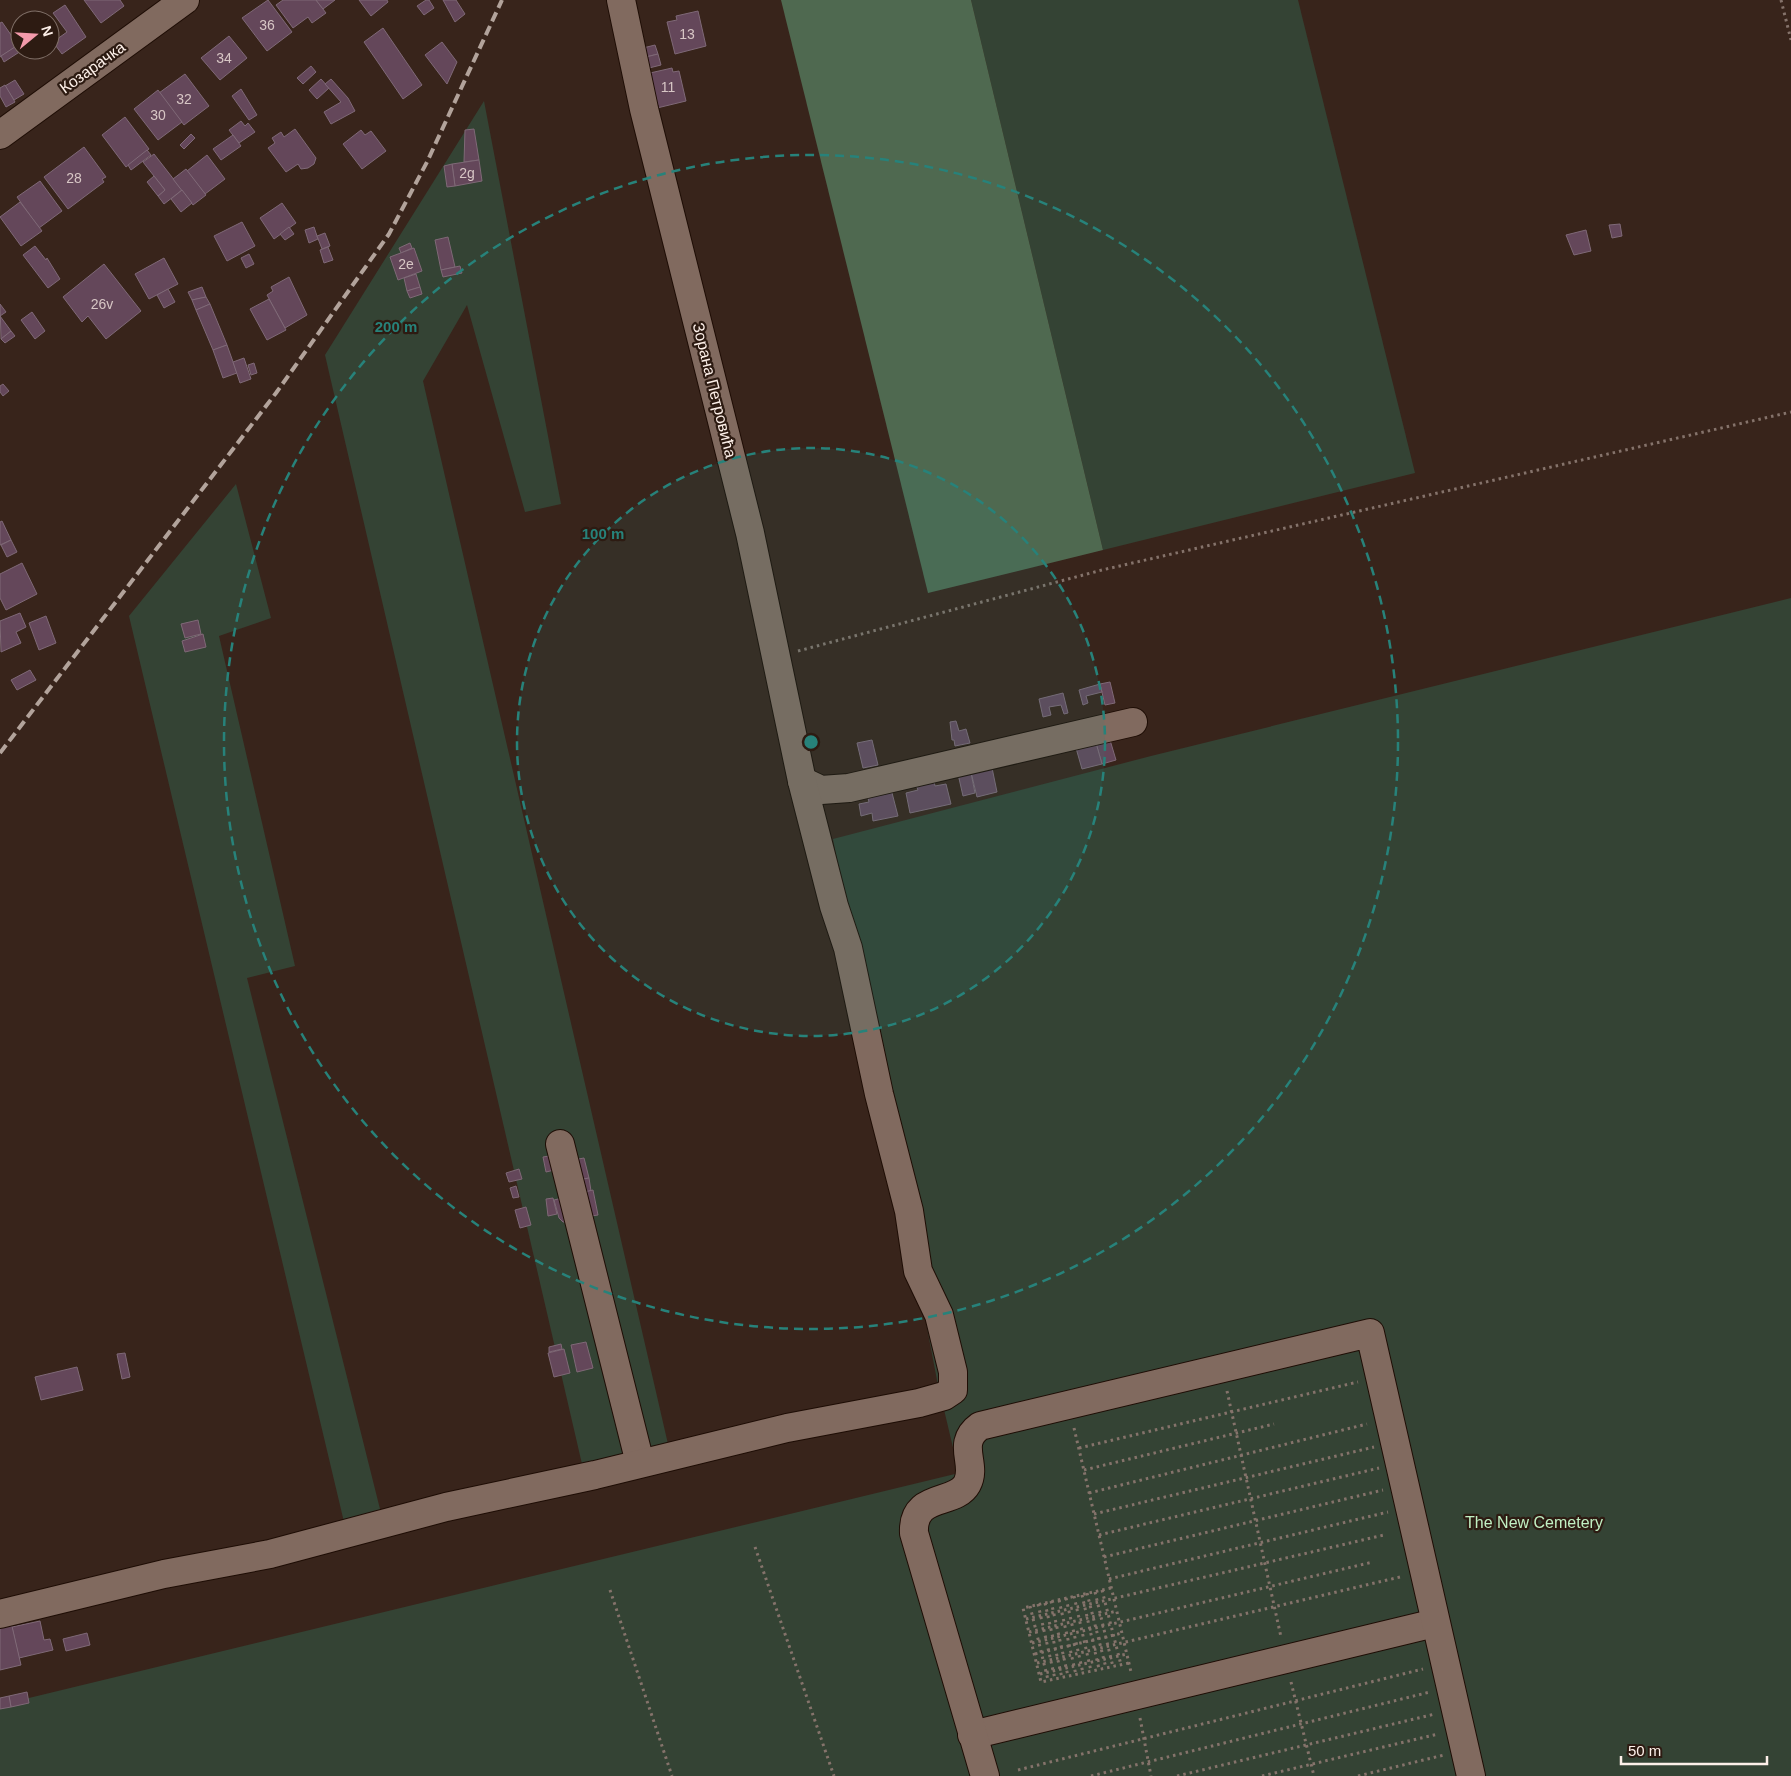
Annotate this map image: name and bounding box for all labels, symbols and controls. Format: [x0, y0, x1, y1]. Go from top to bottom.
north arrow [10, 10, 60, 60]
house number: 36 [259, 17, 275, 33]
text: N [38, 24, 57, 38]
house number: 13 [679, 26, 695, 42]
street label: Козарачка [56, 38, 128, 97]
house number: 34 [216, 50, 232, 66]
house number: 11 [661, 79, 675, 95]
house number: 32 [176, 91, 192, 107]
house number: 30 [150, 107, 166, 123]
house number: 2g [459, 165, 475, 181]
house number: 28 [66, 170, 82, 186]
house number: 2e [398, 256, 414, 272]
house number: 26v [91, 296, 113, 312]
text: 200 m [375, 318, 417, 335]
street label: Зорана Петровића [689, 321, 740, 460]
text: 100 m [582, 525, 624, 542]
centre of rings [802, 733, 820, 751]
park label: The New Cemetery [1465, 1514, 1603, 1531]
scale bar [1621, 1734, 1767, 1766]
text: 50 m [1628, 1742, 1661, 1759]

